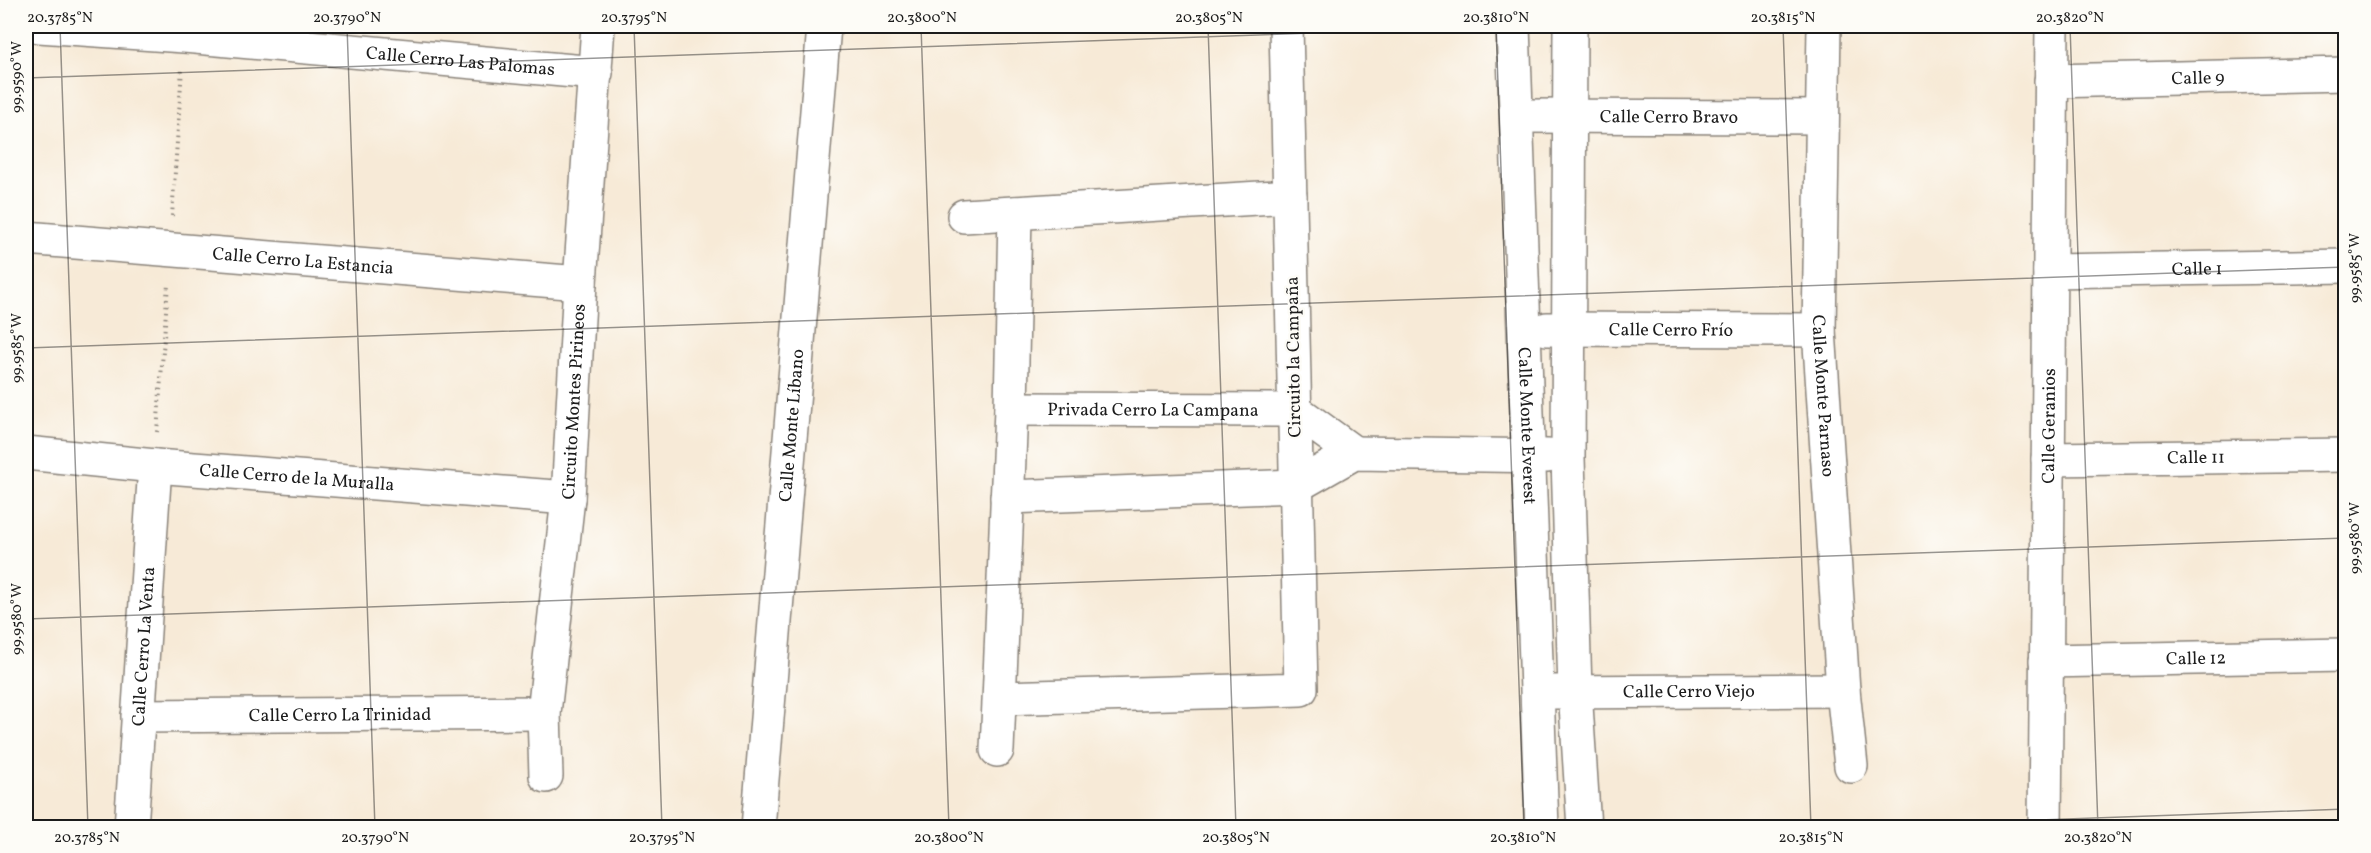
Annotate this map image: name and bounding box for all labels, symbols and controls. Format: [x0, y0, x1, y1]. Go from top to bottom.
text: 20.3785°N [27, 8, 93, 29]
text: 20.3790°N [313, 8, 381, 29]
text: 20.3795°N [601, 8, 667, 29]
text: 20.3800°N [887, 8, 957, 29]
text: 20.3805°N [1175, 8, 1243, 29]
text: 20.3810°N [1463, 8, 1529, 29]
text: 20.3815°N [1751, 8, 1815, 29]
text: 20.3820°N [2036, 8, 2104, 29]
text: 99.9590°W [7, 41, 28, 113]
street label: Calle Cerro Las Palomas [365, 41, 556, 83]
street label: Calle 9 [2171, 66, 2225, 92]
street label: Calle Cerro Bravo [1600, 105, 1738, 131]
text: 99.9585°W [2345, 233, 2366, 303]
street label: Calle Cerro La Estancia [211, 242, 395, 282]
street label: Calle 1 [2171, 257, 2223, 283]
street label: Circuito la Campaña [1281, 276, 1308, 438]
street label: Circuito Montes Pirineos [557, 303, 593, 500]
text: 99.9585°W [7, 313, 28, 383]
street label: Calle Monte Parnaso [1805, 314, 1840, 478]
street label: Calle Cerro Frío [1609, 318, 1733, 344]
street label: Calle Monte Everest [1511, 347, 1541, 505]
street label: Calle Monte Líbano [774, 348, 811, 503]
street label: Calle Geranios [2037, 368, 2063, 484]
street label: Privada Cerro La Campana [1047, 398, 1259, 424]
street label: Calle 11 [2167, 446, 2225, 471]
street label: Calle Cerro de la Muralla [198, 458, 395, 499]
text: 99.9580°W [2345, 502, 2366, 574]
street label: Calle Cerro La Venta [127, 566, 162, 727]
text: 99.9580°W [7, 583, 28, 655]
street label: Calle 12 [2166, 646, 2226, 673]
street label: Calle Cerro Viejo [1623, 680, 1755, 706]
street label: Calle Cerro La Trinidad [249, 703, 431, 729]
text: 20.3785°N [54, 828, 120, 849]
text: 20.3790°N [341, 828, 409, 849]
text: 20.3795°N [629, 828, 695, 849]
text: 20.3800°N [914, 828, 984, 849]
text: 20.3805°N [1202, 828, 1270, 849]
text: 20.3810°N [1490, 828, 1556, 849]
text: 20.3815°N [1779, 828, 1843, 849]
text: 20.3820°N [2064, 828, 2132, 849]

